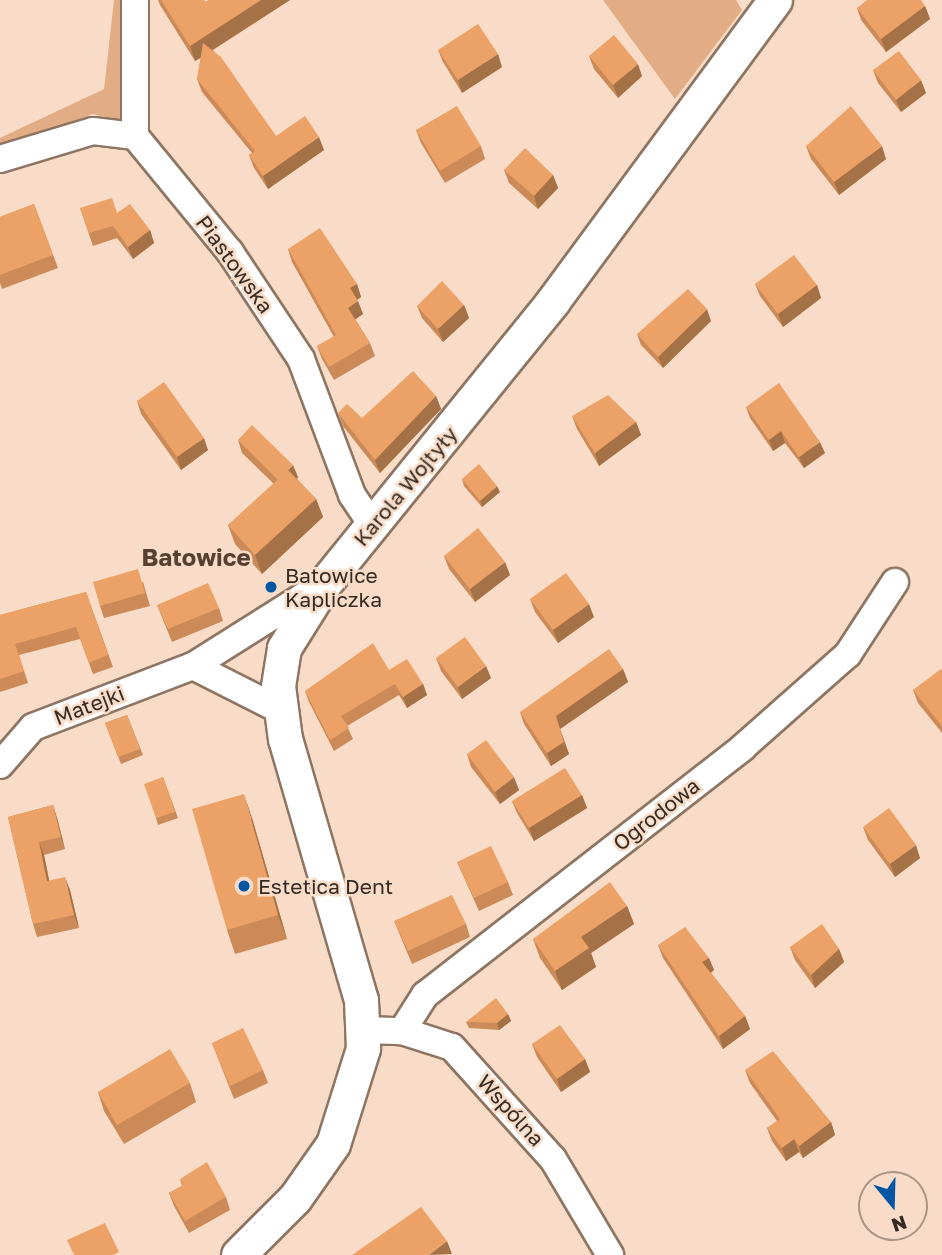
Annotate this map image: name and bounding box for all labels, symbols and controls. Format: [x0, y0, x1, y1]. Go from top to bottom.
street label: Piastowska [191, 210, 279, 318]
street label: Karola Wojtyły [348, 421, 462, 551]
district label: Batowice [141, 543, 251, 571]
place label: Batowice Kapliczka [285, 562, 382, 612]
marker: Batowice Kapliczka [263, 579, 279, 595]
street label: Matejki [50, 680, 128, 730]
street label: Ogrodowa [608, 772, 704, 856]
place label: Estetica Dent [258, 873, 393, 899]
marker: Estetica Dent [236, 878, 252, 894]
street label: Wspólna [472, 1069, 550, 1151]
north arrow [858, 1171, 928, 1241]
text: N [889, 1211, 910, 1238]

